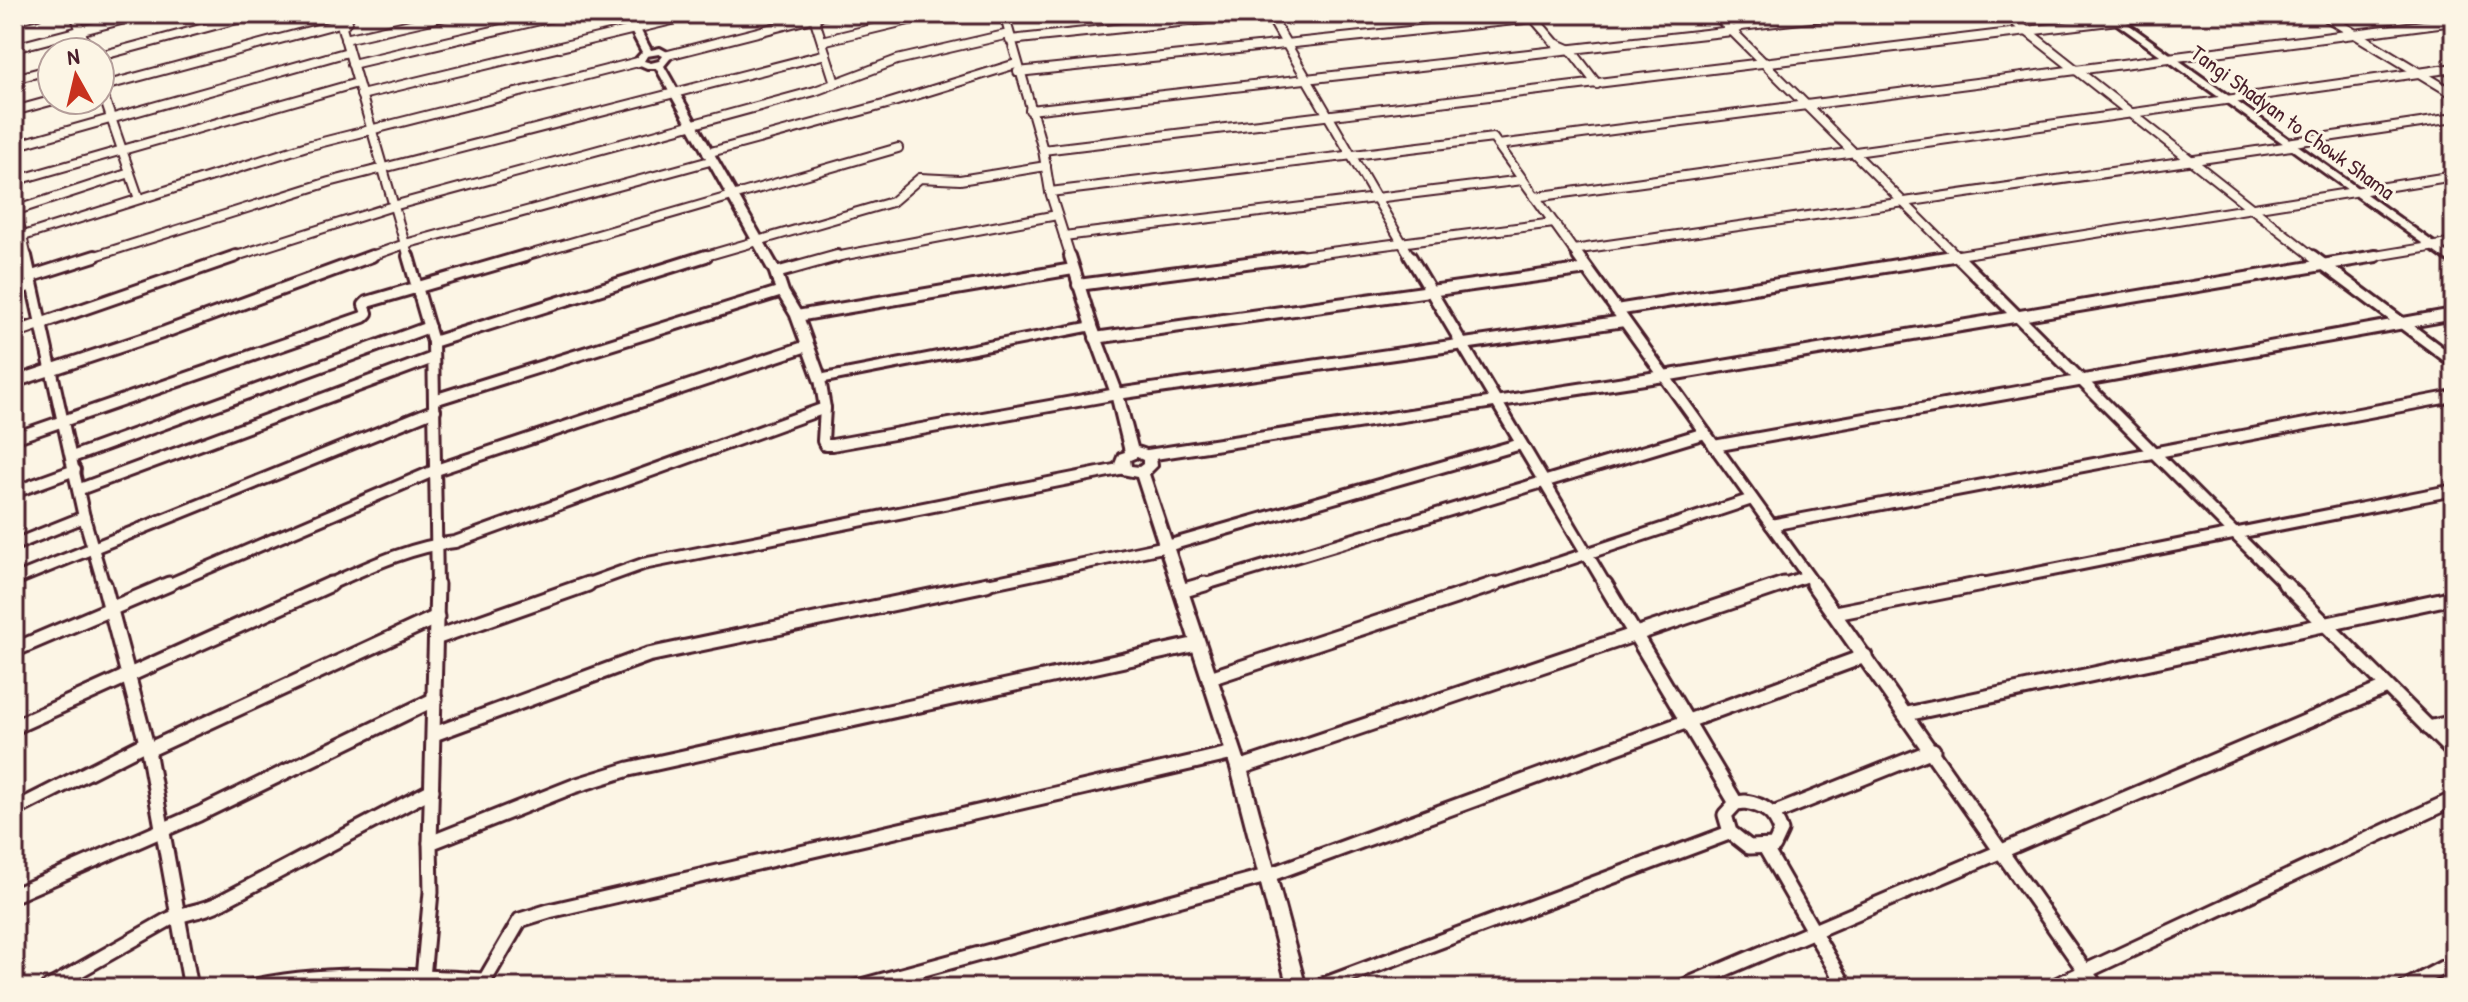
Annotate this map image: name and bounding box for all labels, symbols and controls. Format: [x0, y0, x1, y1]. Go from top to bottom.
north arrow [36, 36, 116, 116]
street label: Tangi Shadyan to Chowk Shama [2185, 38, 2402, 207]
text: N [65, 40, 81, 72]

